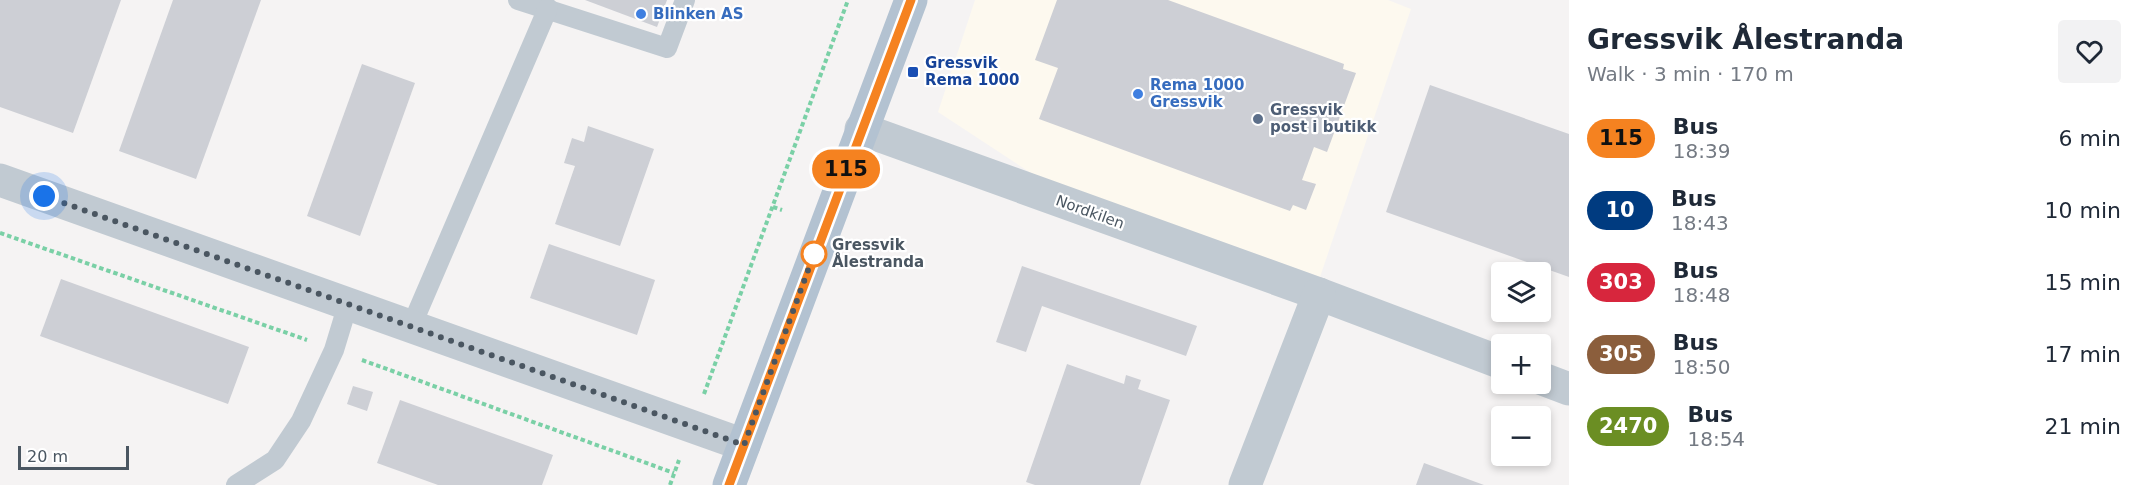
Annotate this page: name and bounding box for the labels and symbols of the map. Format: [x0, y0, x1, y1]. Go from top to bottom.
place label: Blinken AS [653, 5, 743, 23]
marker: Blinken AS [634, 7, 648, 21]
place label: Gressvik Rema 1000 [925, 54, 1019, 89]
marker: Gressvik Rema 1000 [906, 65, 920, 79]
place label: Rema 1000 Gressvik [1150, 76, 1244, 111]
marker: Rema 1000 Gressvik [1131, 87, 1145, 101]
place label: Gressvik post i butikk [1270, 101, 1377, 136]
marker: Gressvik post i butikk [1251, 112, 1265, 126]
line badge: 115 [812, 150, 880, 188]
your location [29, 181, 59, 211]
street label: Nordkilen [1053, 191, 1127, 233]
place label: Gressvik Ålestranda [832, 236, 924, 271]
marker: Gressvik Ålestranda [801, 241, 827, 267]
scale bar [18, 443, 129, 470]

